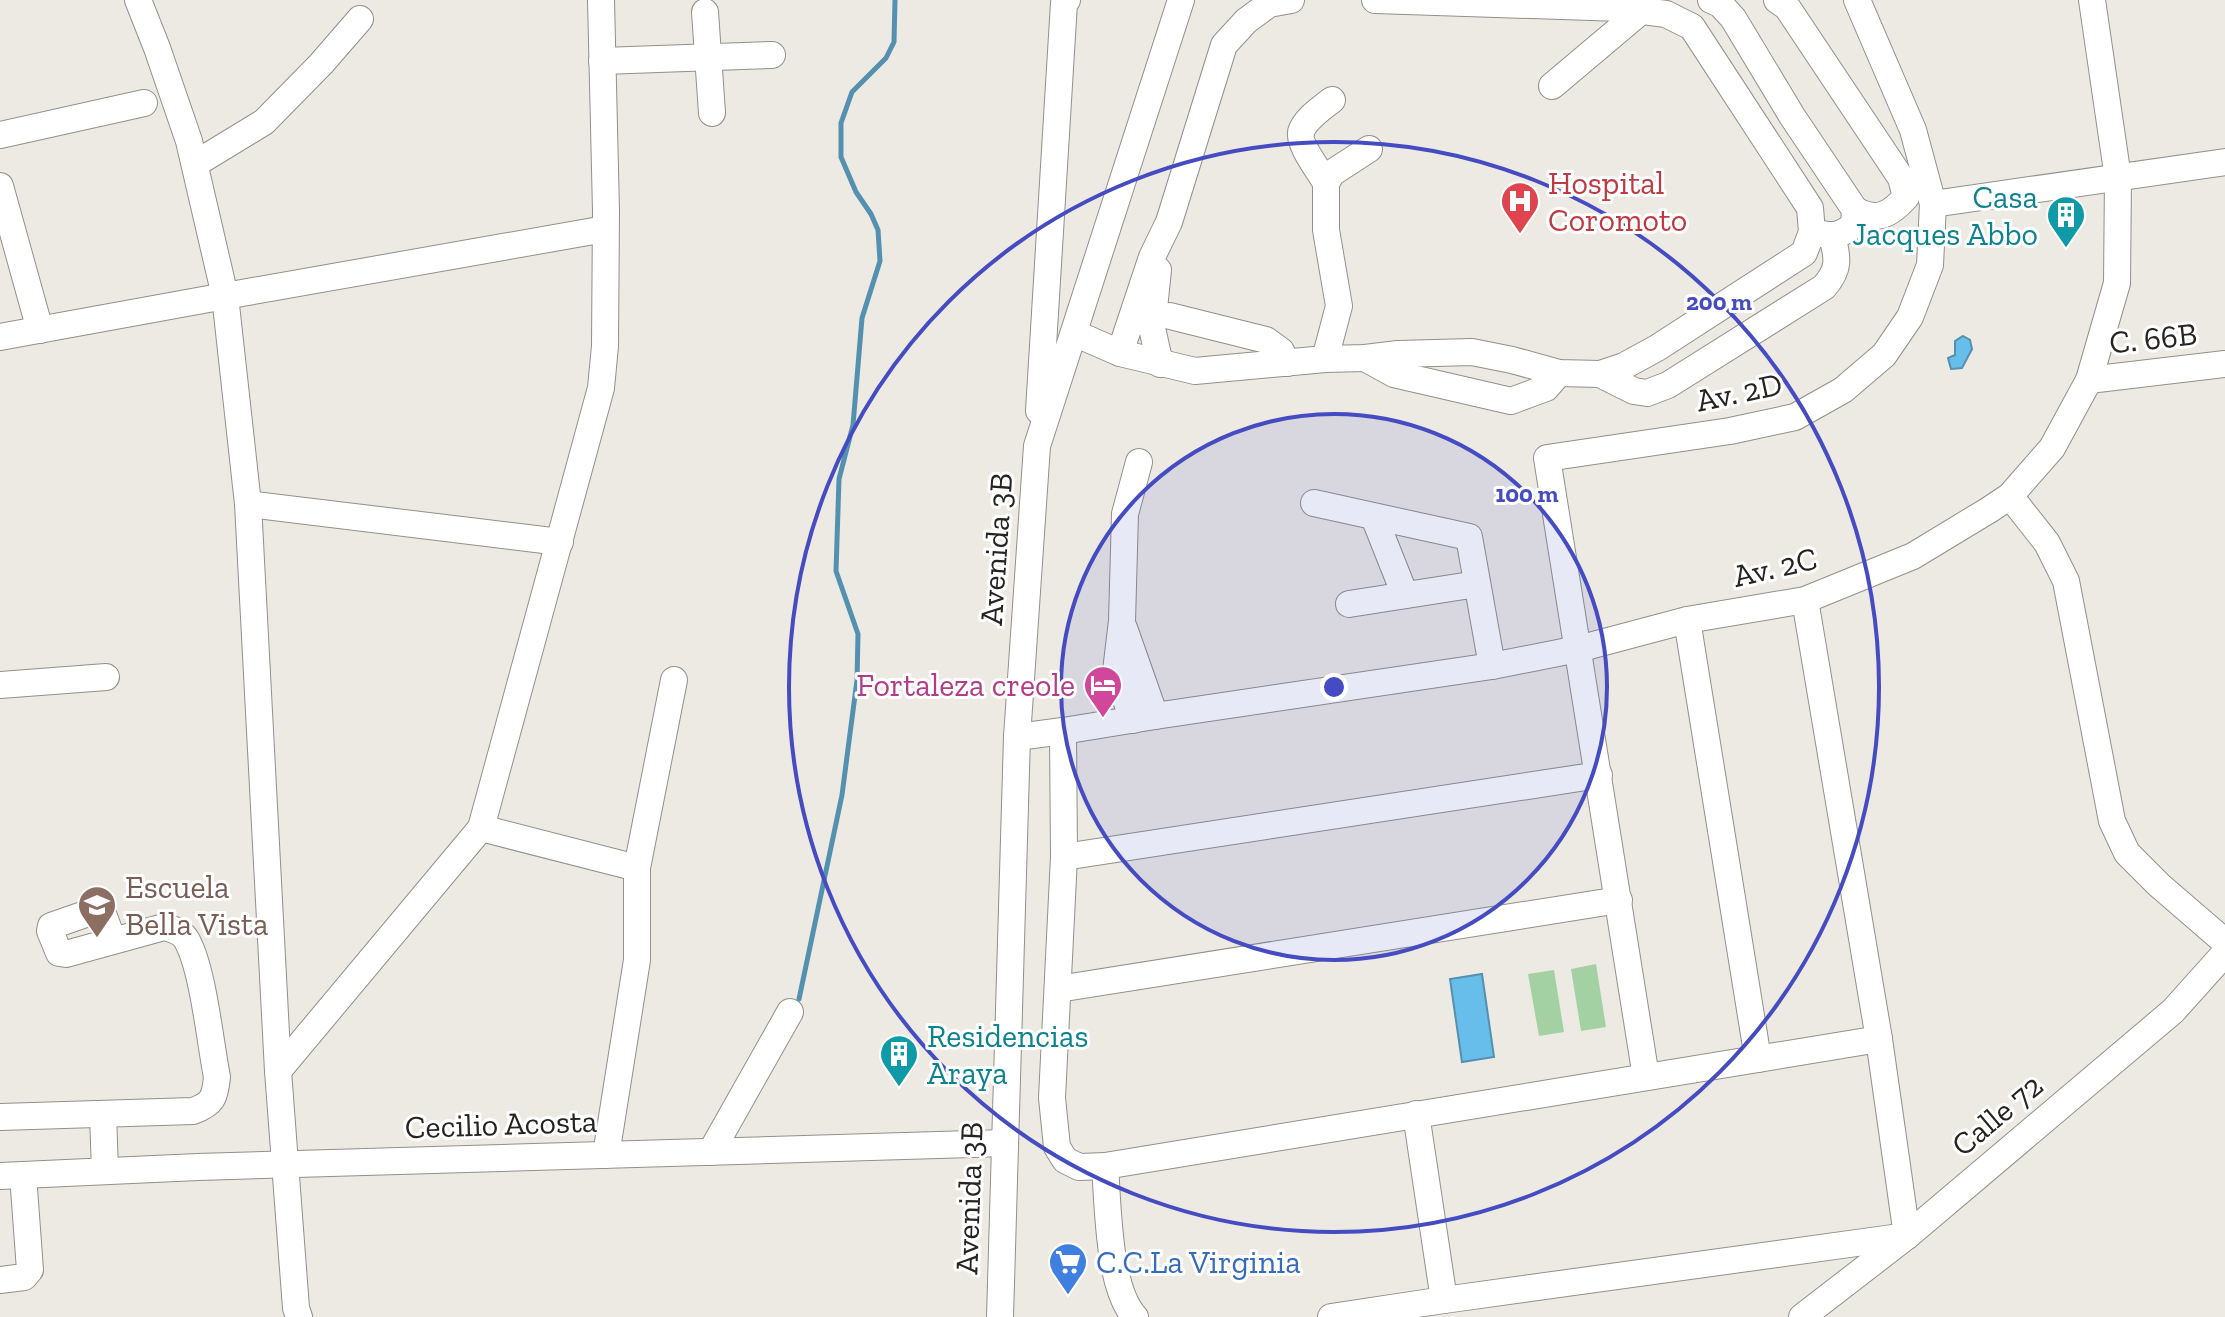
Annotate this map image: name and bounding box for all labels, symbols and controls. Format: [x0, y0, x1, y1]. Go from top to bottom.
place label: Hospital Coromoto [1548, 164, 1687, 239]
place label: Casa Jacques Abbo [1852, 178, 2038, 253]
hospital icon: Hospital Coromoto [1499, 180, 1541, 235]
building icon: Casa Jacques Abbo [2045, 194, 2087, 249]
text: 200 m [1686, 287, 1752, 316]
street label: C. 66B [2107, 315, 2199, 361]
street label: Av. 2D [1693, 364, 1785, 420]
street label: Avenida 3B [972, 472, 1020, 626]
text: 100 m [1496, 479, 1558, 508]
street label: Av. 2C [1729, 539, 1821, 595]
hotel icon: Fortaleza creole [1082, 664, 1124, 719]
place label: Fortaleza creole [856, 666, 1075, 704]
centre of rings [1320, 673, 1348, 701]
place label: Escuela Bella Vista [125, 868, 268, 943]
school or university icon: Escuela Bella Vista [76, 884, 118, 939]
place label: Residencias Araya [927, 1017, 1089, 1092]
building icon: Residencias Araya [878, 1033, 920, 1088]
street label: Calle 72 [1944, 1066, 2050, 1164]
street label: Cecilio Acosta [404, 1102, 598, 1146]
street label: Avenida 3B [947, 1121, 991, 1275]
supermarket icon: C.C.La Virginia [1047, 1241, 1089, 1296]
place label: C.C.La Virginia [1096, 1243, 1301, 1281]

